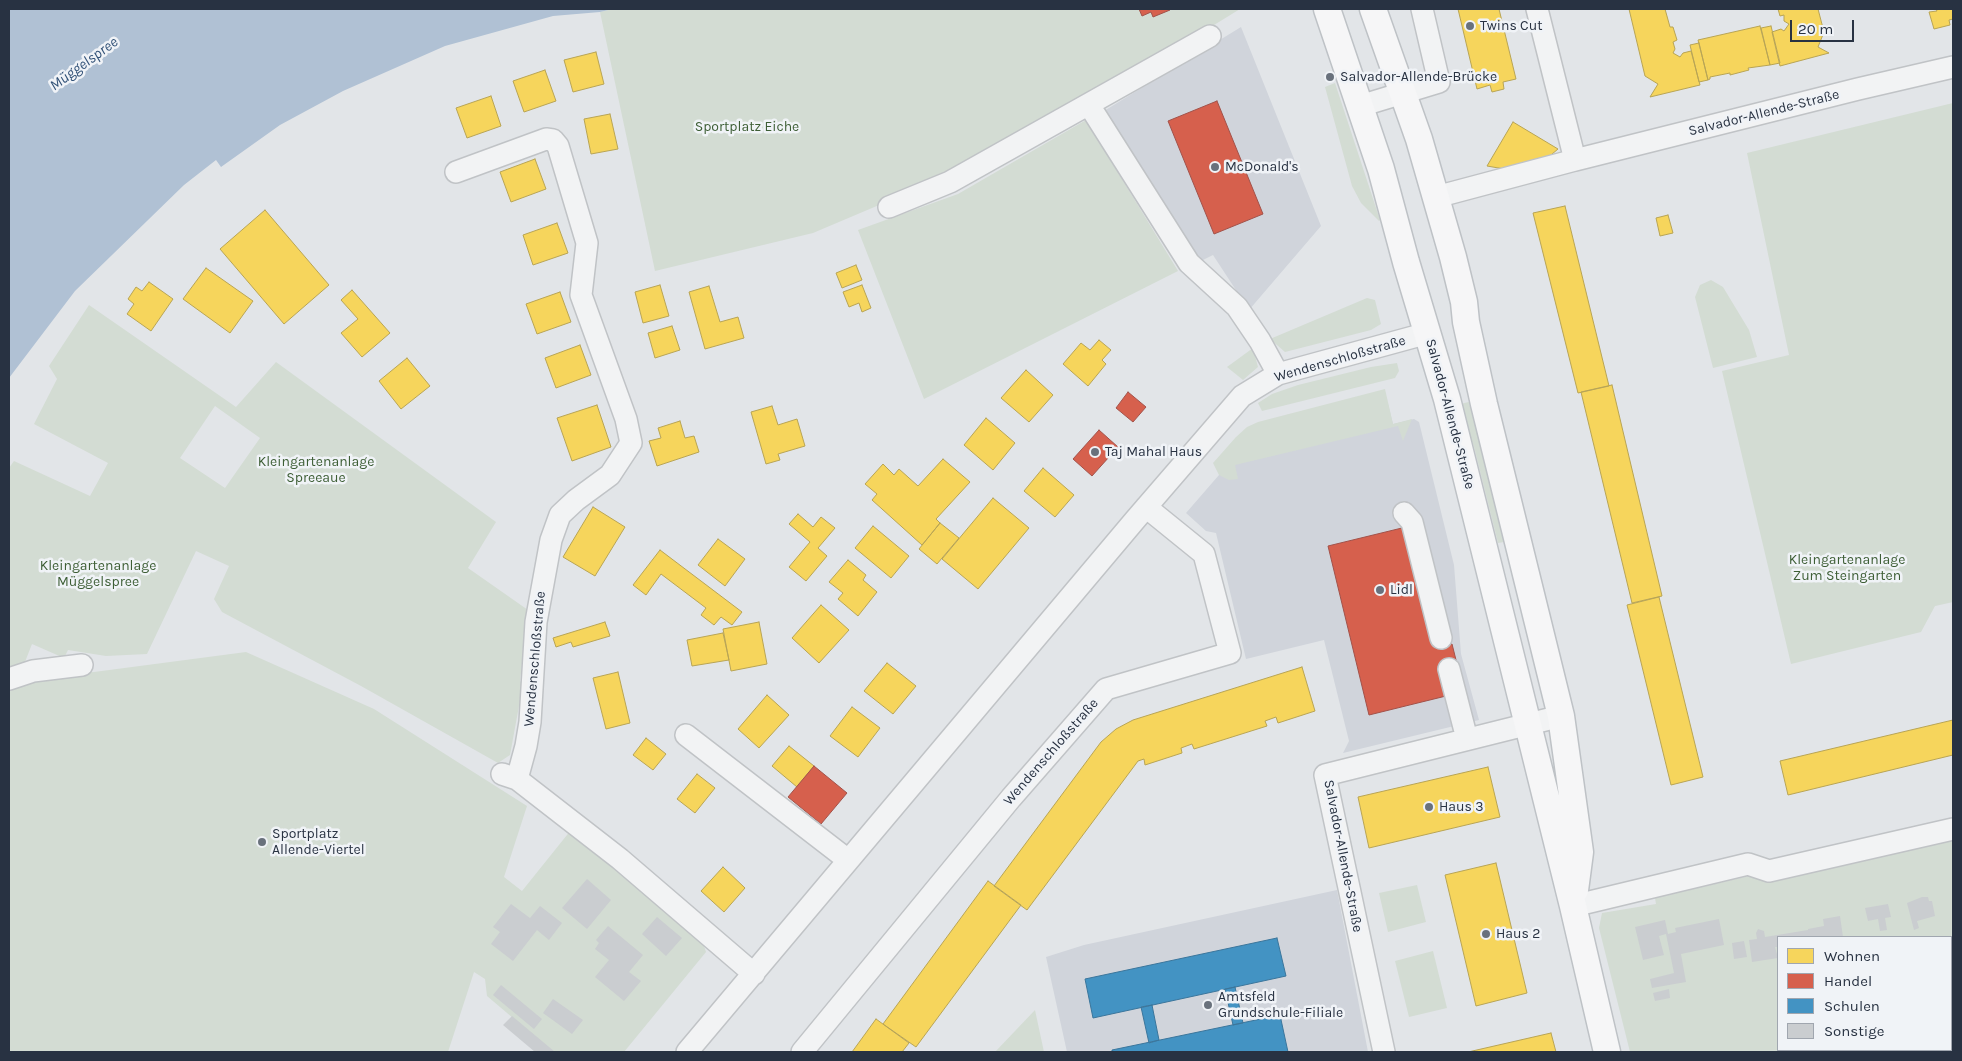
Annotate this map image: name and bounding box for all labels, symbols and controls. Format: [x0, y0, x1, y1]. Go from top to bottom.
scale bar [1792, 10, 1856, 42]
place label: Twins Cut [1480, 18, 1542, 34]
marker: Twins Cut [1464, 20, 1476, 32]
text: 20 m [1798, 20, 1833, 38]
water label: Müggelspree [46, 33, 122, 95]
place label: Salvador-Allende-Brücke [1340, 69, 1497, 85]
marker: Salvador-Allende-Brücke [1324, 71, 1336, 83]
street label: Salvador-Allende-Straße [1687, 86, 1841, 140]
park label: Sportplatz Eiche [695, 119, 799, 135]
place label: McDonald's [1225, 159, 1299, 175]
marker: McDonald's [1209, 161, 1221, 173]
street label: Wendenschloßstraße [1272, 332, 1408, 386]
street label: Salvador-Allende-Straße [1422, 337, 1478, 491]
place label: Taj Mahal Haus [1105, 444, 1202, 460]
marker: Taj Mahal Haus [1089, 446, 1101, 458]
park label: Kleingartenanlage Spreeaue [258, 454, 374, 487]
park label: Kleingartenanlage Zum Steingarten [1789, 552, 1905, 584]
park label: Kleingartenanlage Müggelspree [40, 558, 156, 590]
place label: Lidl [1390, 582, 1413, 598]
marker: Lidl [1374, 584, 1386, 596]
street label: Wendenschloßstraße [521, 591, 549, 727]
street label: Wendenschloßstraße [1000, 695, 1102, 809]
street label: Salvador-Allende-Straße [1320, 778, 1366, 934]
place label: Haus 3 [1439, 799, 1483, 815]
marker: Haus 3 [1423, 801, 1435, 813]
place label: Sportplatz Allende-Viertel [272, 826, 365, 859]
marker: Sportplatz Allende-Viertel [256, 836, 268, 848]
place label: Haus 2 [1496, 926, 1540, 942]
marker: Haus 2 [1480, 928, 1492, 940]
legend [1777, 936, 1952, 1051]
text: Wohnen [1824, 947, 1880, 965]
text: Handel [1824, 972, 1872, 990]
place label: Amtsfeld Grundschule-Filiale [1218, 989, 1343, 1022]
text: Schulen [1824, 997, 1880, 1015]
marker: Amtsfeld Grundschule-Filiale [1202, 999, 1214, 1011]
text: Sonstige [1824, 1022, 1884, 1040]

